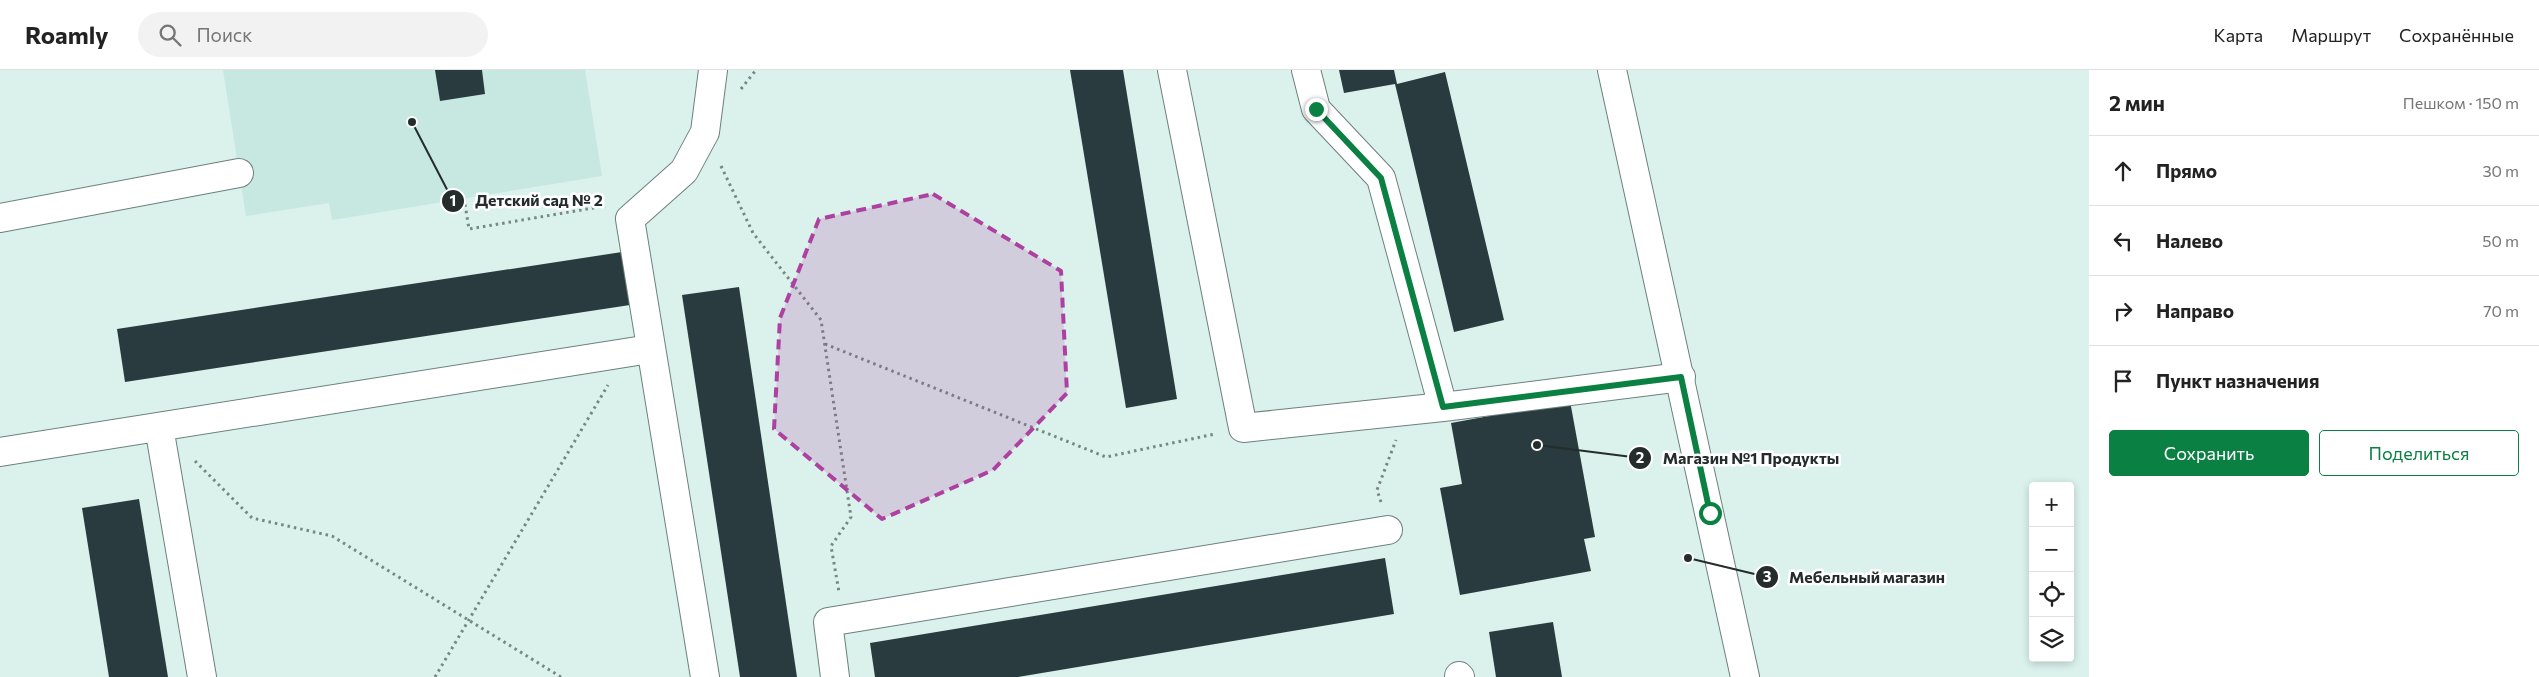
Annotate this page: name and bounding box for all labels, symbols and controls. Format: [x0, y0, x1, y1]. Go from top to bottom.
search box [138, 12, 488, 57]
text: Roamly [25, 20, 108, 49]
icon: search [156, 21, 184, 49]
text: Поиск [196, 23, 252, 46]
text: Карта [2214, 24, 2263, 46]
text: Маршрут [2291, 24, 2371, 46]
text: Сохранённые [2399, 24, 2514, 46]
text: 2 мин [2109, 90, 2165, 115]
text: Пешком · 150 m [2403, 93, 2519, 112]
route end [1305, 98, 1328, 121]
icon: ahead [2109, 157, 2137, 185]
text: Прямо [2156, 159, 2217, 182]
text: 30 m [2482, 161, 2519, 180]
callout: Детский сад № 2 [441, 185, 613, 216]
text: Детский сад № 2 [475, 190, 603, 209]
text: 1 [450, 191, 456, 209]
icon: left [2109, 227, 2137, 255]
text: Налево [2156, 229, 2223, 252]
text: 50 m [2482, 231, 2519, 250]
icon: right [2109, 297, 2137, 325]
text: Направо [2156, 299, 2234, 322]
text: 70 m [2483, 301, 2519, 320]
icon: arrive [2109, 367, 2137, 395]
text: Пункт назначения [2156, 369, 2319, 392]
button: Сохранить [2109, 430, 2309, 476]
button: Поделиться [2319, 430, 2519, 476]
callout: Магазин №1 Продукты [1628, 443, 1849, 474]
text: 2 [1636, 448, 1644, 466]
text: Магазин №1 Продукты [1663, 448, 1839, 467]
map controls [2029, 482, 2074, 662]
button: + [2029, 482, 2074, 527]
route start [1699, 502, 1722, 525]
button: − [2029, 527, 2074, 572]
callout: Мебельный магазин [1754, 561, 1956, 592]
text: 3 [1763, 567, 1772, 585]
text: Мебельный магазин [1789, 567, 1945, 586]
button: locate [2029, 572, 2074, 617]
button: layers [2029, 617, 2074, 662]

